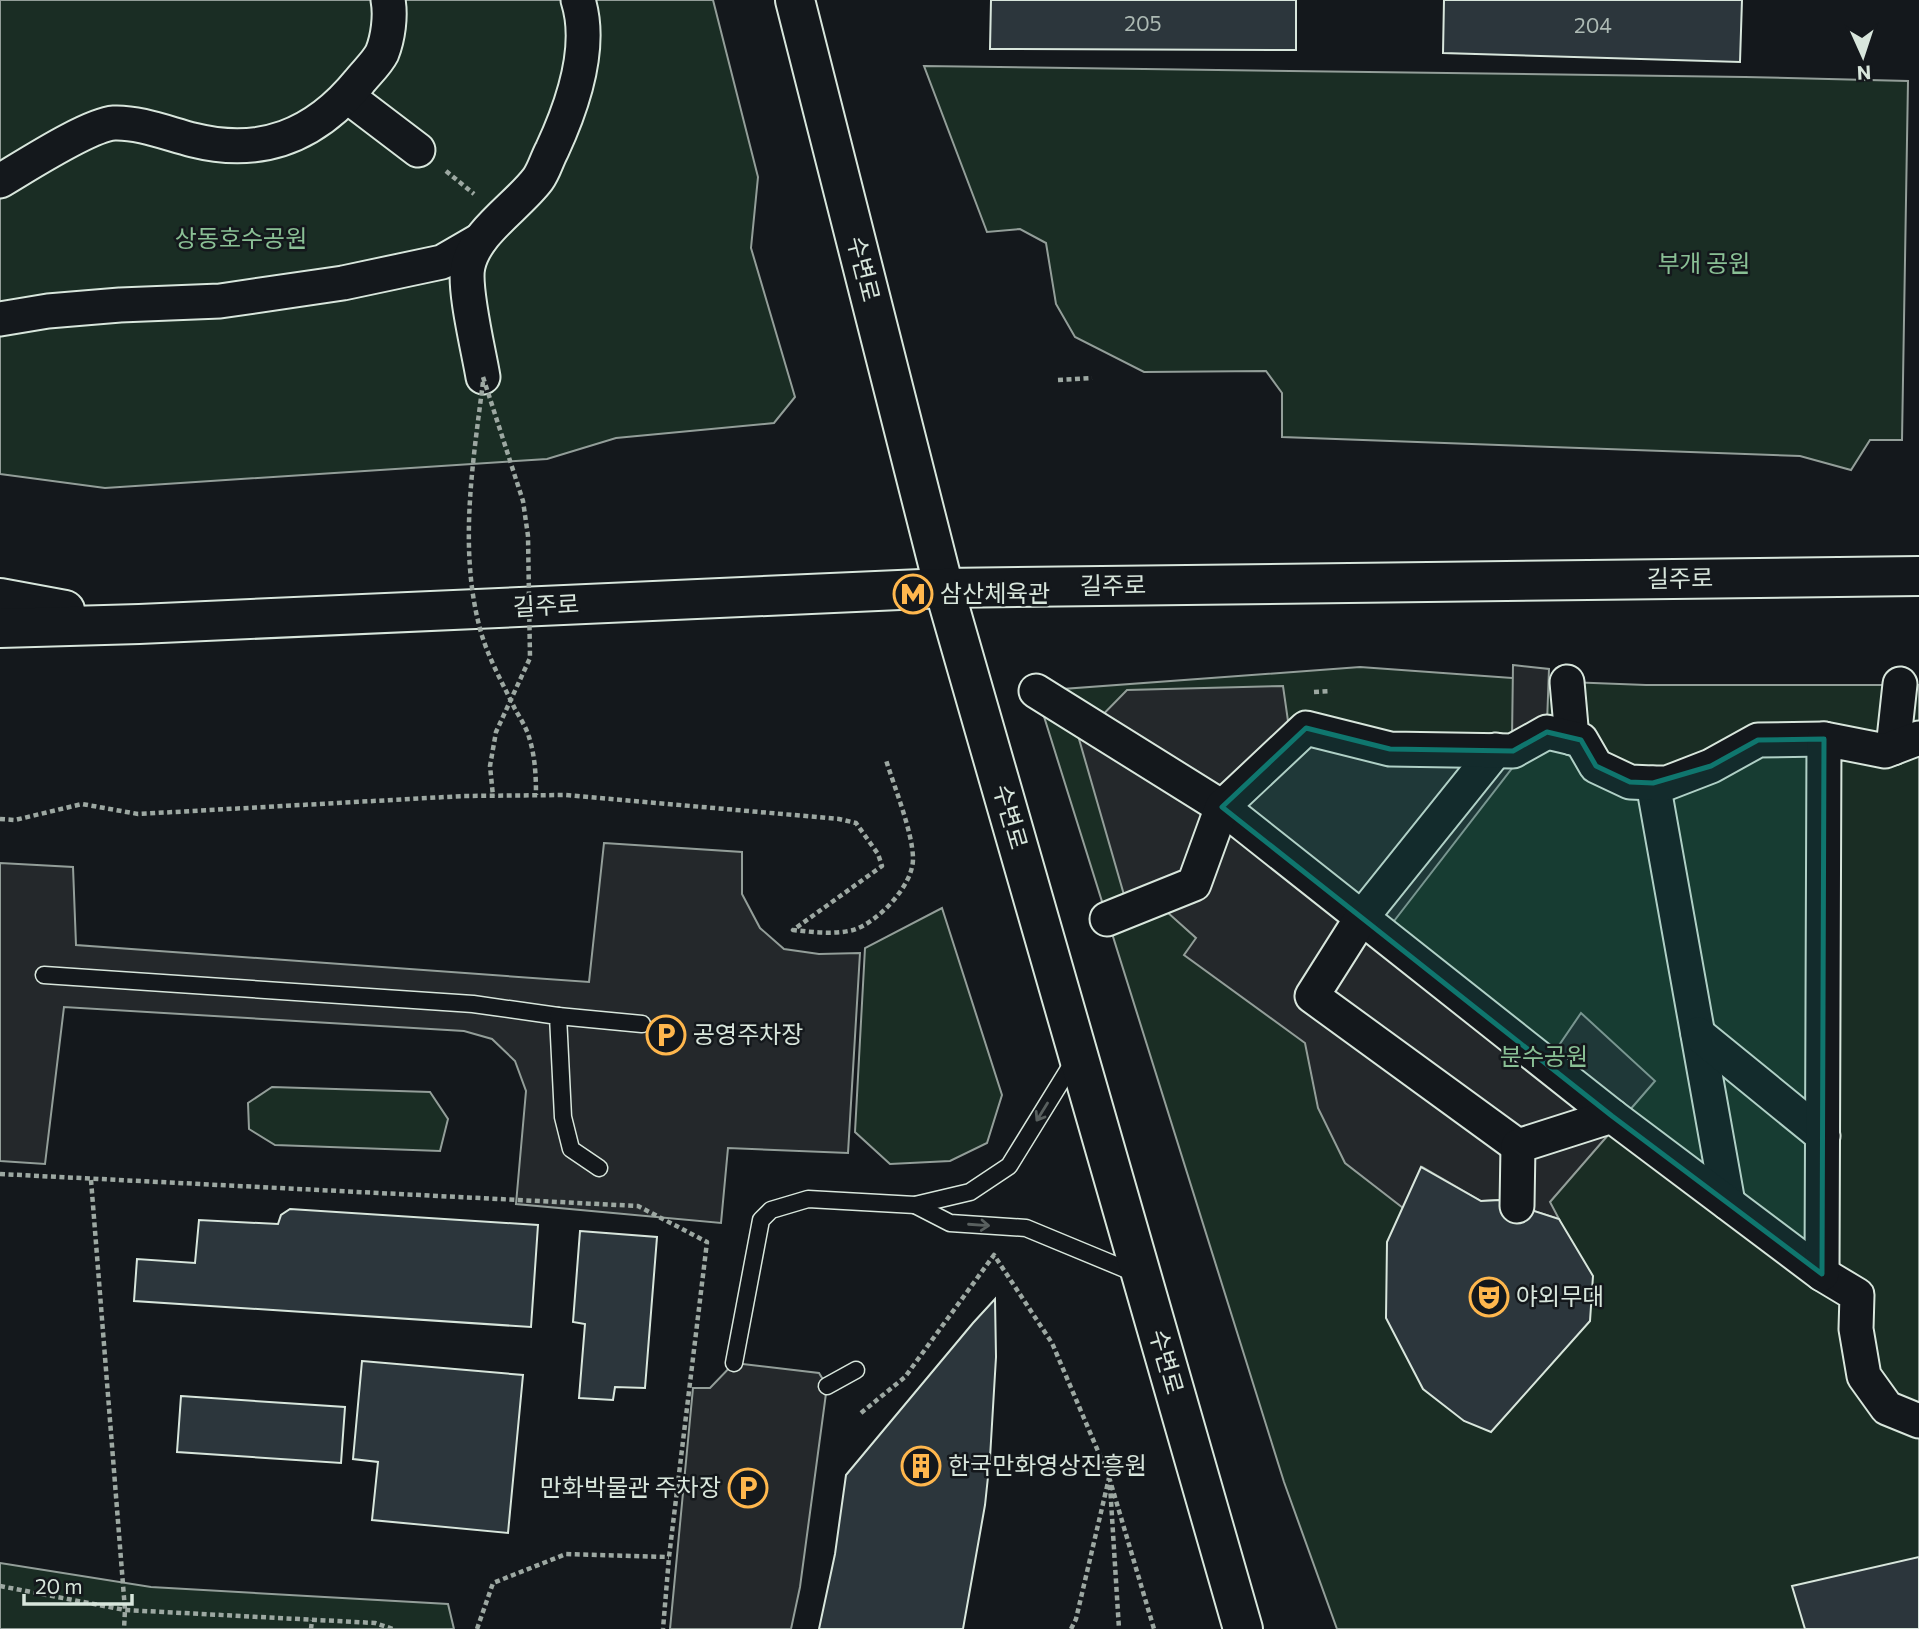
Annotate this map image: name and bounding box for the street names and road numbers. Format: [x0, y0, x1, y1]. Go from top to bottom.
street label: 수변로 [842, 233, 887, 304]
street label: 길주로 [1647, 562, 1713, 593]
street label: 길주로 [1080, 569, 1146, 600]
street label: 길주로 [512, 588, 580, 621]
street label: 수변로 [988, 781, 1035, 852]
street label: 수변로 [1144, 1326, 1191, 1397]

